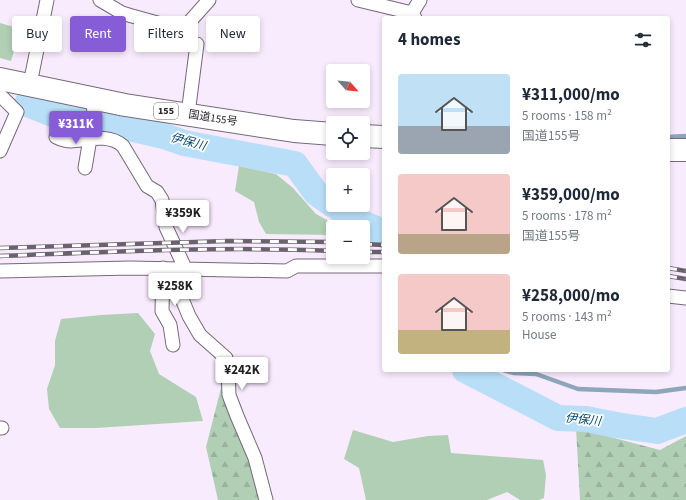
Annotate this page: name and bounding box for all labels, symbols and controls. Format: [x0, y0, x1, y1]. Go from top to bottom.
chip: Buy [12, 16, 62, 52]
chip: Rent [70, 16, 126, 52]
chip: Filters [134, 16, 198, 52]
chip: New [206, 16, 260, 52]
text: 4 homes [398, 28, 460, 52]
icon: filters [632, 29, 654, 51]
north arrow [326, 64, 370, 108]
map controls [326, 64, 370, 264]
text: ¥311,000/mo [522, 83, 620, 107]
icon: home [430, 90, 478, 138]
road number: 155 [154, 103, 178, 119]
street label: 国道155号 [187, 107, 239, 129]
text: 5 rooms · 158 m² [522, 107, 612, 125]
pin: ¥311K [48, 111, 104, 145]
text: ¥311K [58, 115, 94, 133]
button: locate [326, 116, 370, 160]
text: 国道155号 [522, 127, 580, 145]
water label: 伊保川 [168, 129, 210, 155]
button: + [326, 168, 370, 212]
text: ¥359,000/mo [522, 183, 620, 207]
icon: home [430, 190, 478, 238]
pin: ¥359K [155, 200, 211, 234]
text: ¥359K [165, 204, 201, 222]
text: 5 rooms · 178 m² [522, 207, 612, 225]
button: − [326, 220, 370, 264]
text: 国道155号 [522, 227, 580, 245]
pin: ¥258K [147, 273, 203, 307]
text: ¥258K [157, 277, 193, 295]
text: ¥258,000/mo [522, 284, 620, 308]
icon: home [430, 290, 478, 338]
text: 5 rooms · 143 m² [522, 308, 612, 326]
text: House [522, 326, 557, 344]
pin: ¥242K [214, 357, 270, 391]
text: ¥242K [224, 361, 260, 379]
water label: 伊保川 [564, 410, 604, 431]

